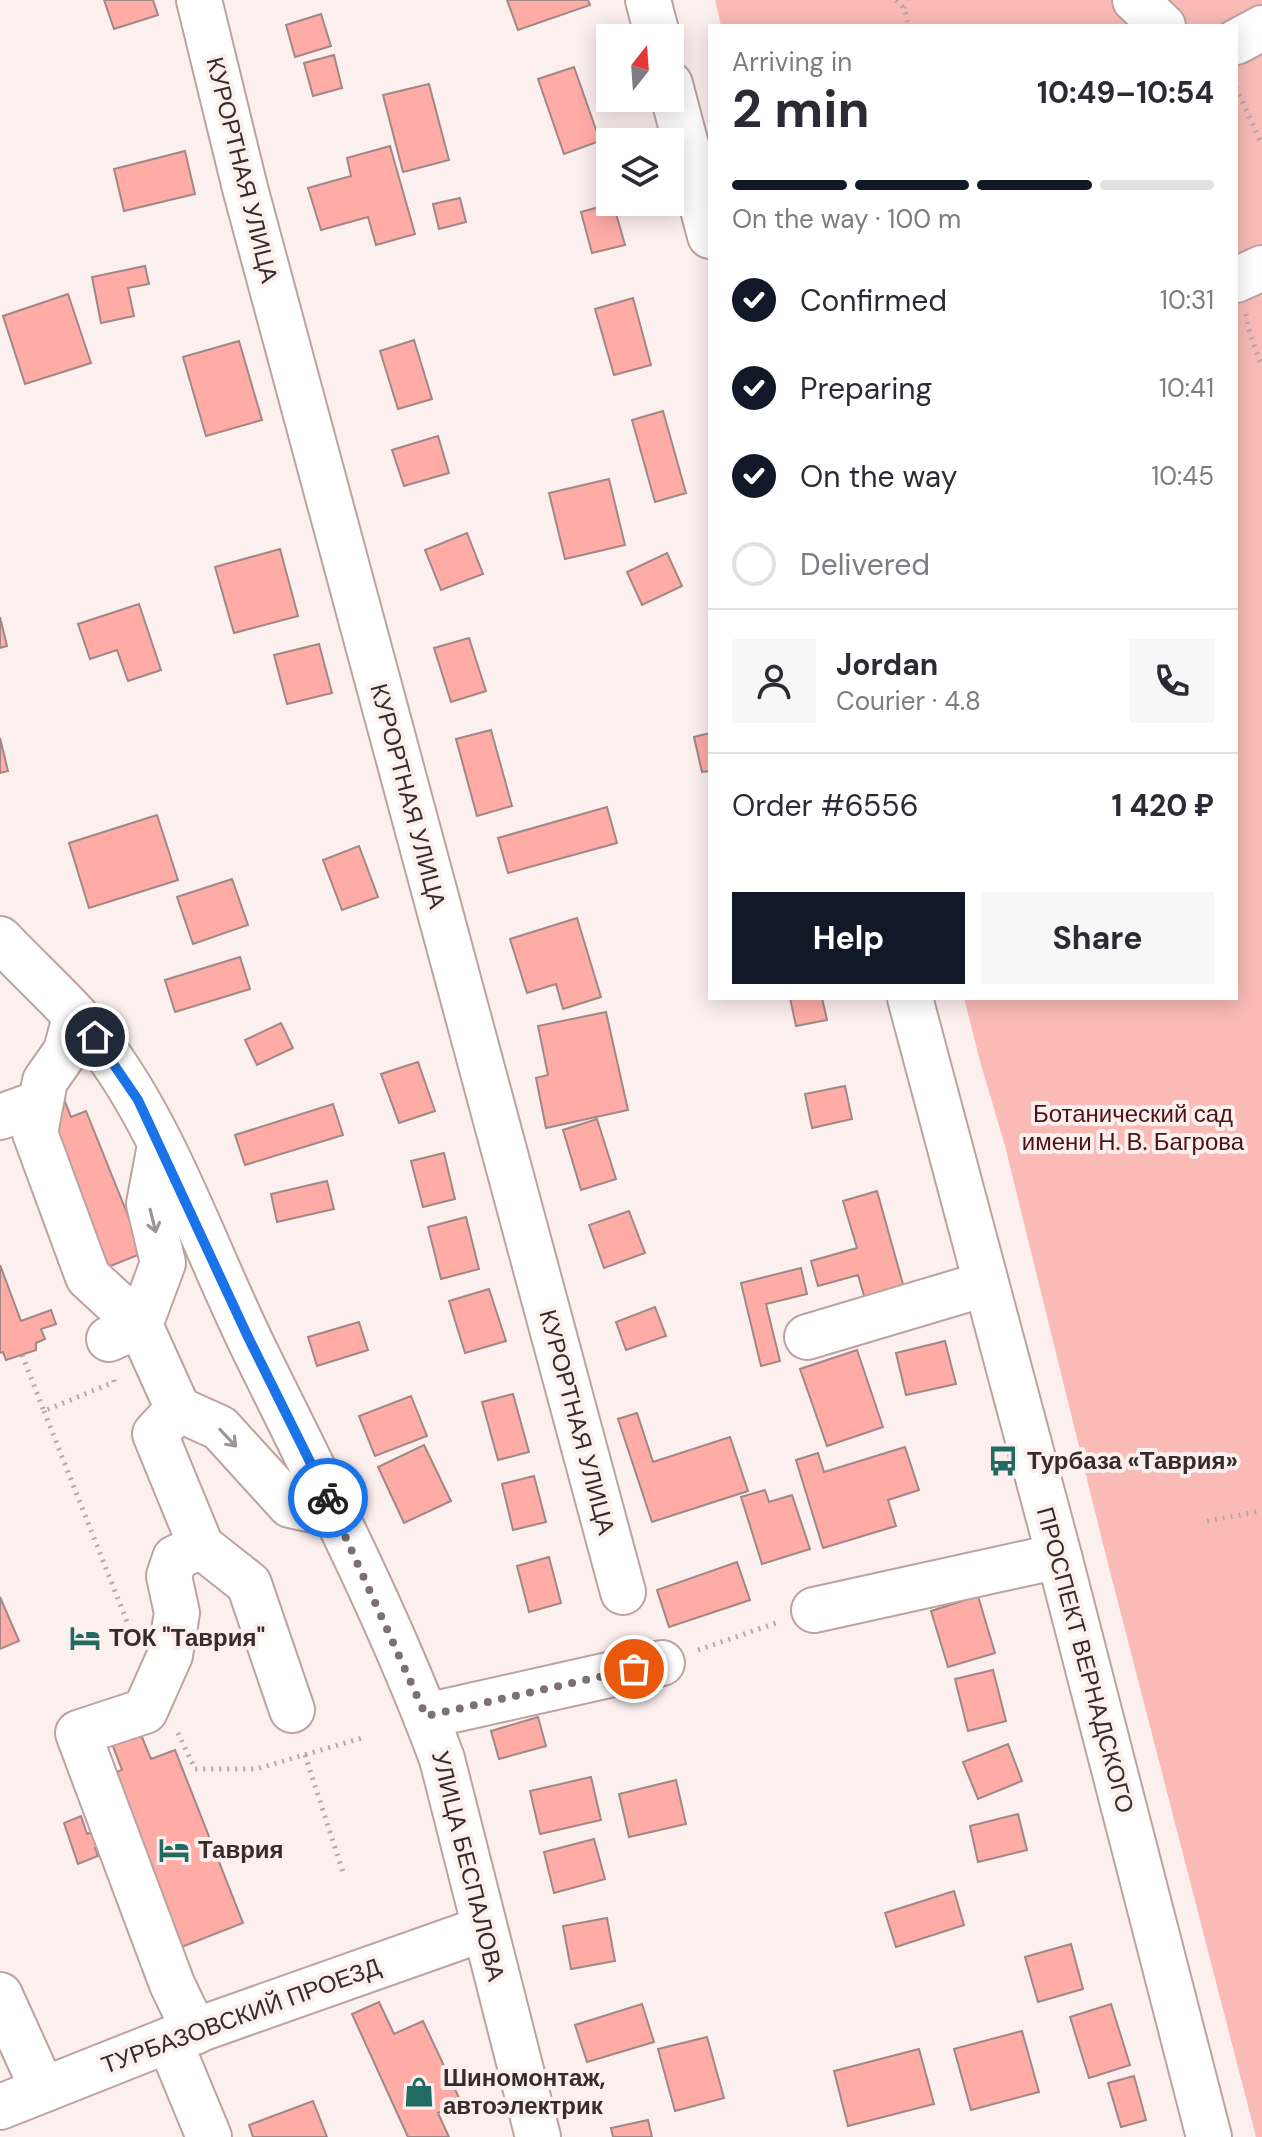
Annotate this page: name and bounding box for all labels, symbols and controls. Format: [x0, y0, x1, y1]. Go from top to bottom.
north arrow [596, 24, 684, 112]
map controls [596, 24, 684, 216]
text: Arriving in [732, 45, 852, 79]
street label: КУРОРТНАЯ УЛИЦА [199, 54, 286, 286]
text: 10:49–10:54 [1037, 73, 1214, 112]
text: 2 min [732, 75, 870, 143]
button: layers [596, 128, 684, 216]
text: On the way · 100 m [732, 202, 961, 236]
icon: check [732, 278, 776, 322]
text: Confirmed [800, 281, 947, 320]
text: 10:31 [1160, 283, 1214, 317]
icon: check [732, 366, 776, 410]
text: Preparing [800, 369, 932, 408]
text: 10:41 [1159, 371, 1214, 405]
icon: check [732, 454, 776, 498]
text: On the way [800, 457, 957, 496]
text: 10:45 [1151, 459, 1214, 493]
text: Delivered [800, 545, 930, 584]
button: person [732, 639, 816, 723]
button: phone [1130, 639, 1214, 723]
text: Jordan [836, 645, 938, 684]
street label: КУРОРТНАЯ УЛИЦА [364, 680, 453, 912]
text: Courier · 4.8 [836, 684, 981, 718]
text: Order #6556 [732, 786, 918, 825]
text: 1 420 ₽ [1112, 786, 1214, 825]
button: Help [732, 892, 965, 984]
button: Share [981, 892, 1214, 984]
pin [61, 1003, 129, 1071]
icon: home [73, 1015, 117, 1059]
park label: Ботанический сад имени Н. В. Багрова [1022, 1098, 1245, 1157]
one-way arrow [146, 1208, 161, 1234]
street label: КУРОРТНАЯ УЛИЦА [533, 1306, 622, 1538]
one-way arrow [219, 1427, 237, 1447]
bus stop icon: Турбаза «Таврия» [986, 1444, 1020, 1478]
place label: Турбаза «Таврия» [1027, 1445, 1238, 1476]
courier [288, 1458, 368, 1538]
icon: bike [306, 1476, 350, 1520]
street label: ПРОСПЕКТ ВЕРНАДСКОГО [1030, 1503, 1141, 1816]
hotel icon: ТОК "Таврия" [68, 1621, 102, 1655]
place label: ТОК "Таврия" [109, 1622, 265, 1653]
pin [600, 1635, 668, 1703]
icon: bag [612, 1647, 656, 1691]
street label: УЛИЦА БЕСПАЛОВА [425, 1748, 512, 1984]
hotel icon: Таврия [157, 1833, 191, 1867]
place label: Таврия [198, 1834, 284, 1865]
street label: ТУРБАЗОВСКИЙ ПРОЕЗД [97, 1951, 385, 2081]
place label: Шиномонтаж, автоэлектрик [443, 2062, 605, 2121]
shop icon: Шиномонтаж, автоэлектрик [402, 2075, 436, 2109]

